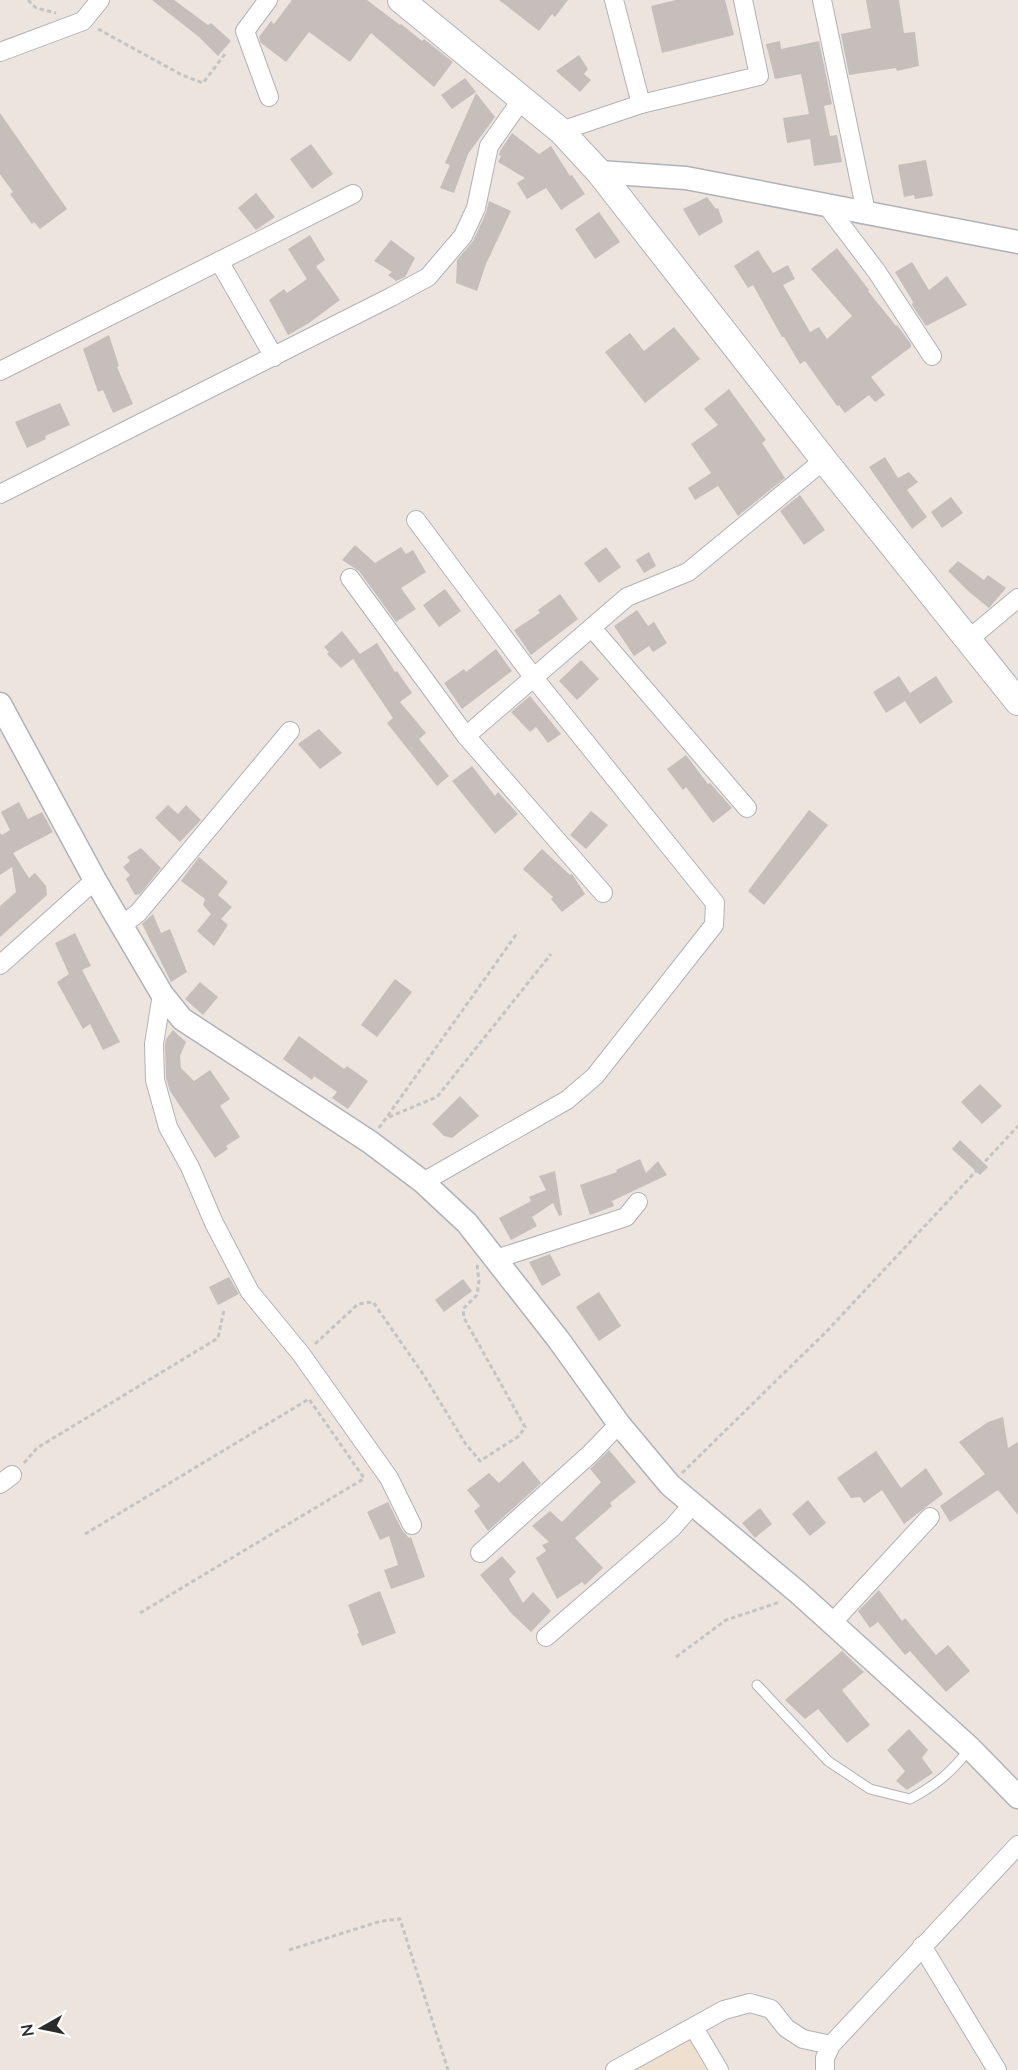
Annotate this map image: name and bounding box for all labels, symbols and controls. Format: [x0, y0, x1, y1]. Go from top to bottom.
north arrow [12, 1998, 72, 2058]
text: N [16, 2023, 37, 2038]

